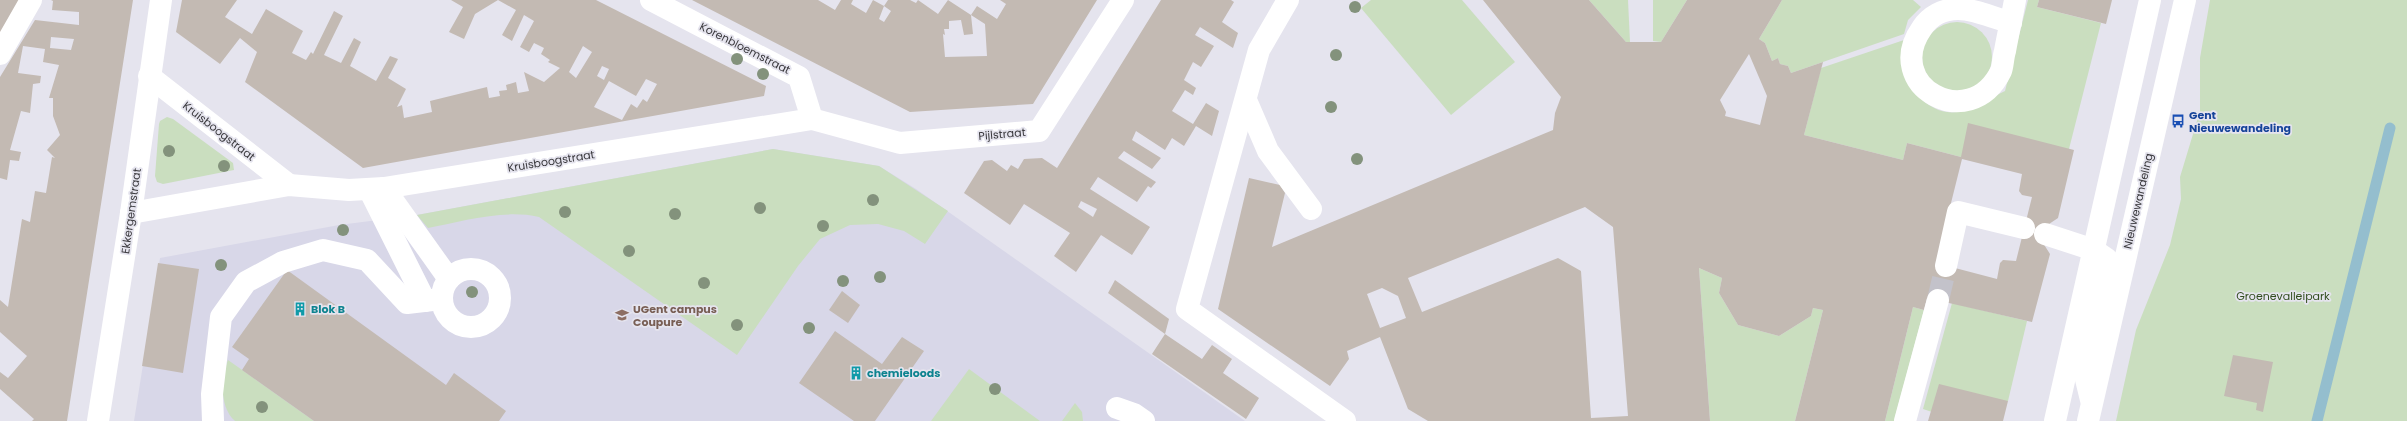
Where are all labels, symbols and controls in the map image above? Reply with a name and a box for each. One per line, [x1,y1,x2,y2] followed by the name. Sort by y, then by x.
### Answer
[697,18,793,78] street label: Korenbloemstraat
[179,98,259,164] street label: Kruisboogstraat
[2189,107,2291,136] place label: Gent Nieuwewandeling
[2170,113,2186,129] bus stop icon: Gent Nieuwewandeling
[978,124,1026,144] street label: Pijlstraat
[506,146,596,176] street label: Kruisboogstraat
[2119,152,2157,250] street label: Nieuwewandeling
[117,167,145,255] street label: Ekkergemstraat
[2236,288,2330,304] park label: Groenevalleipark
[292,301,308,317] building icon: Blok B
[311,301,345,317] place label: Blok B
[633,301,717,330] place label: UGent campus Coupure
[614,307,630,323] school or university icon: UGent campus Coupure
[848,365,864,381] building icon: chemieloods
[867,365,940,381] place label: chemieloods

